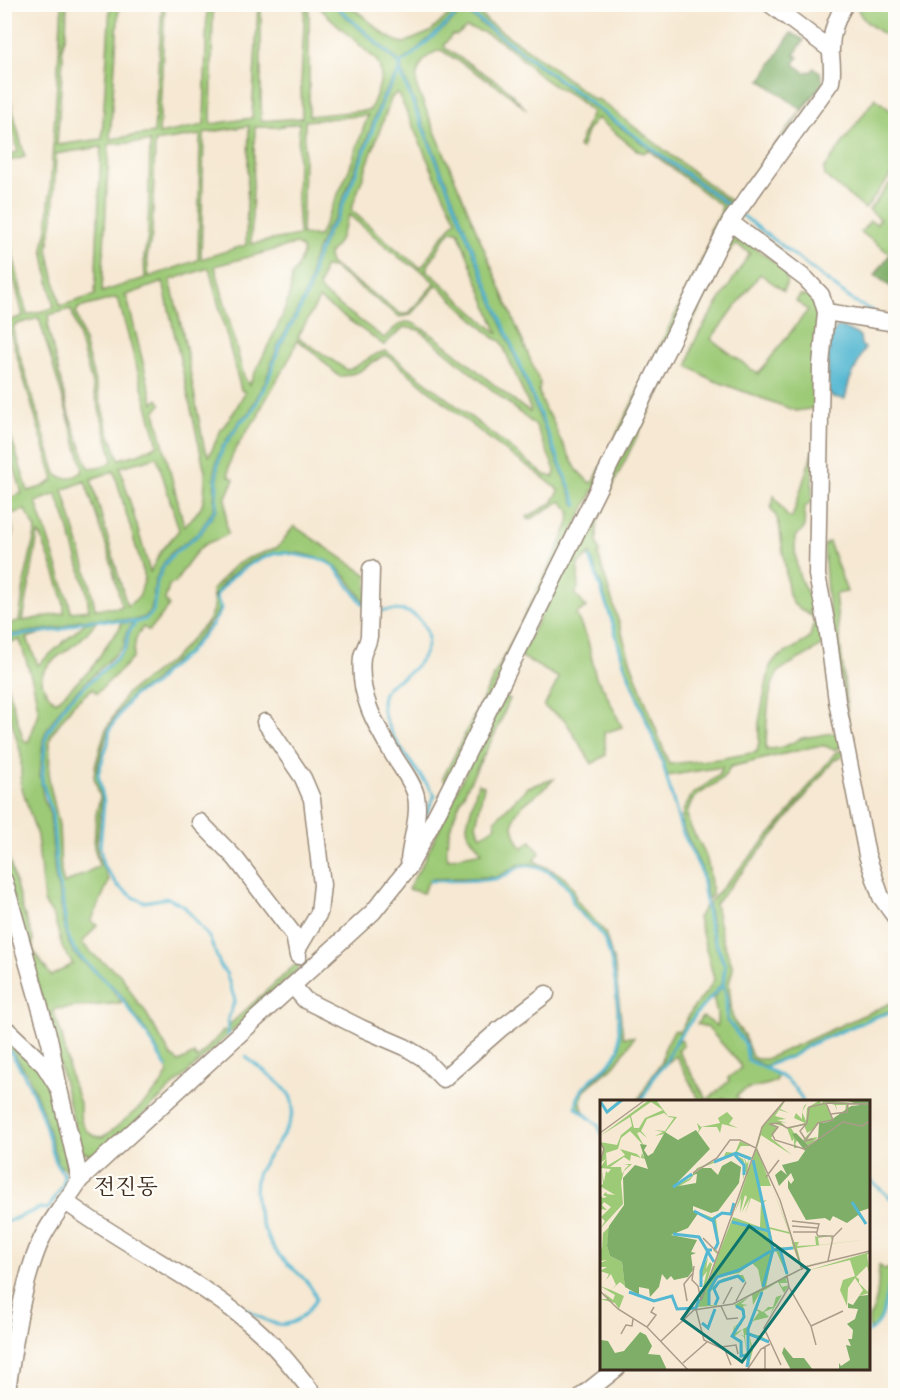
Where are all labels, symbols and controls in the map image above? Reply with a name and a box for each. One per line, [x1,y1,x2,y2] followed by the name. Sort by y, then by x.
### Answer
[600,1100,870,1370] inset map
[94,1173,158,1201] district label: 전진동

